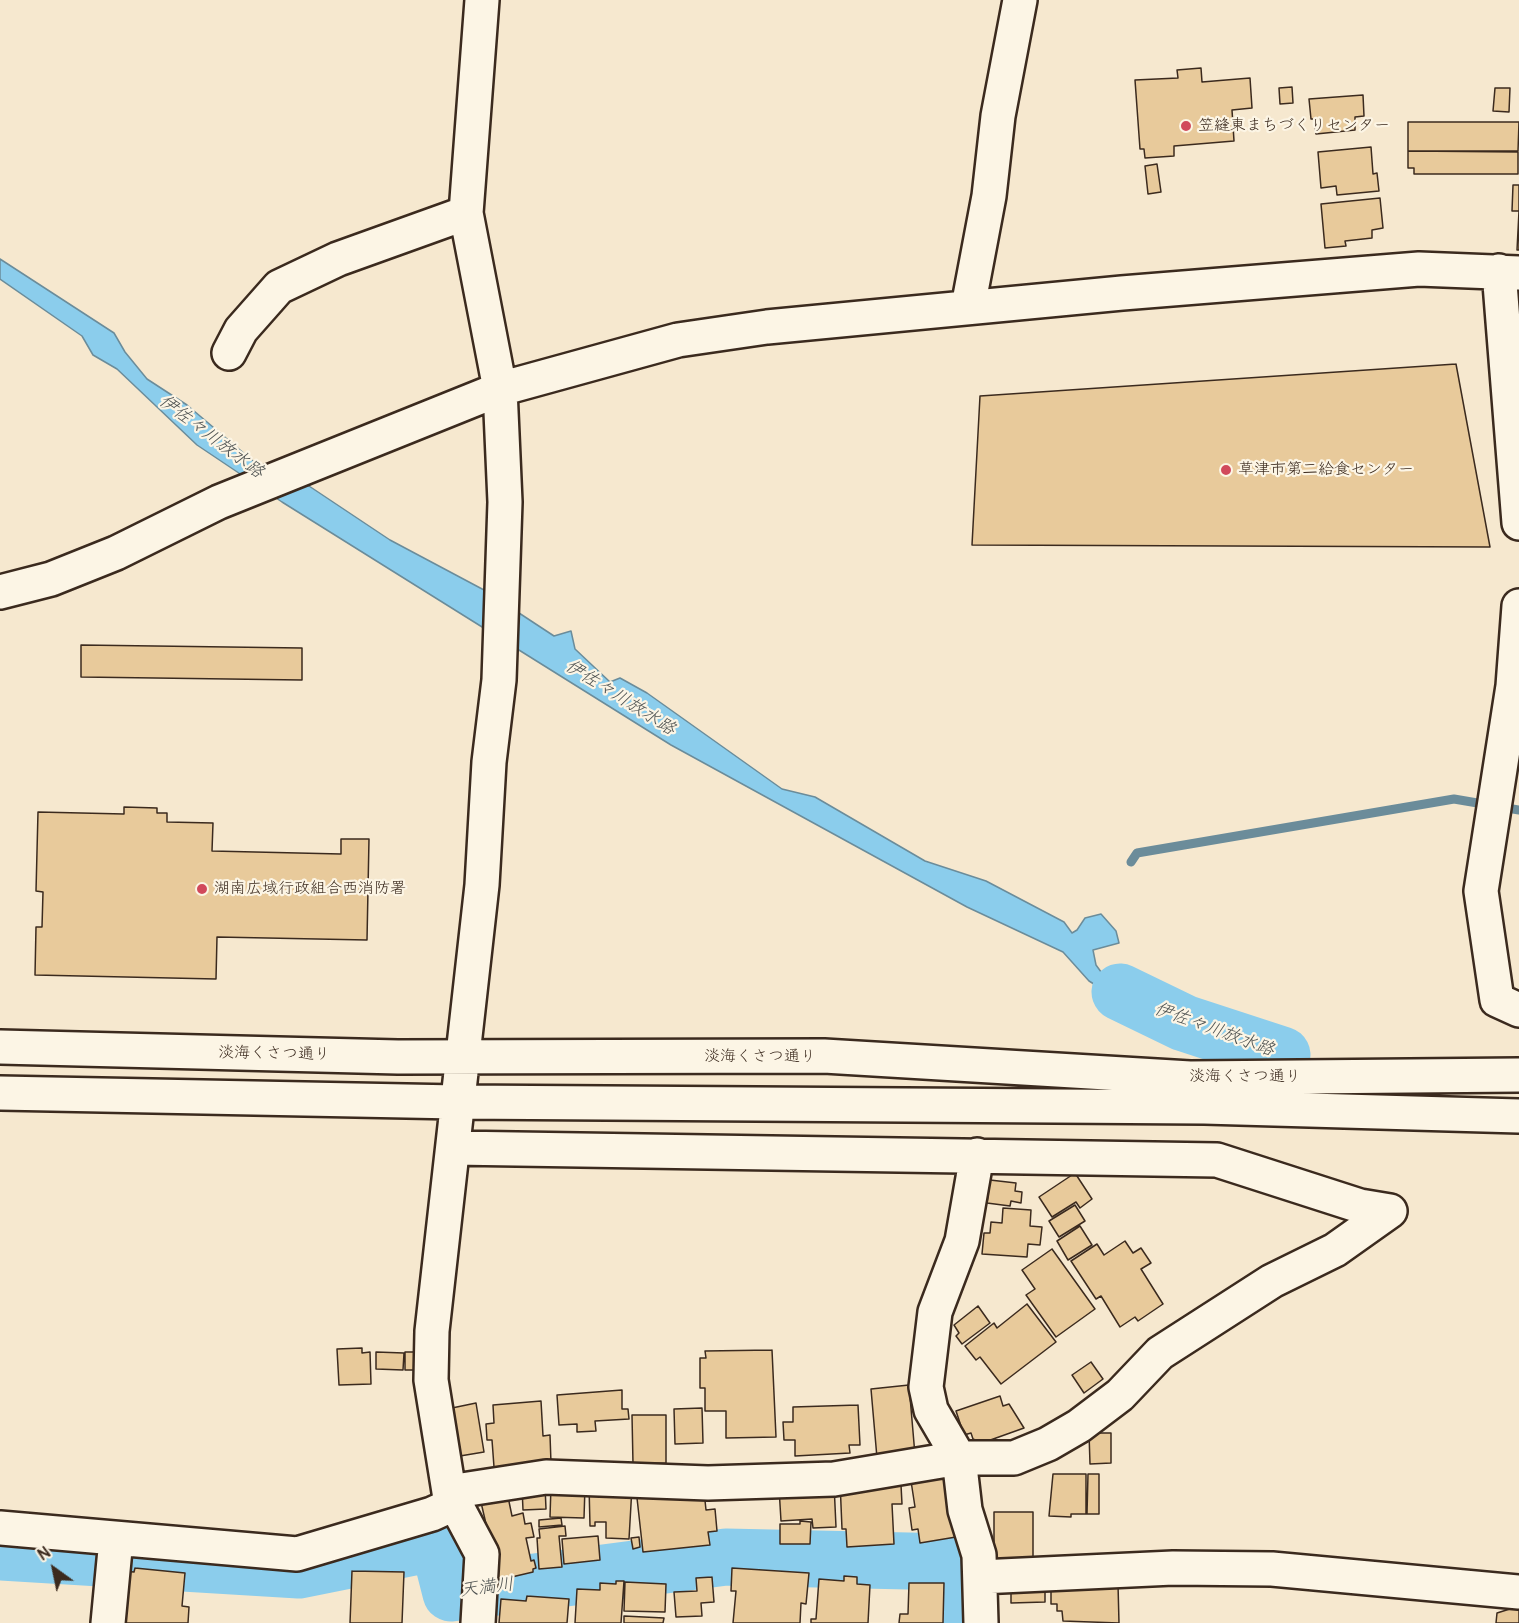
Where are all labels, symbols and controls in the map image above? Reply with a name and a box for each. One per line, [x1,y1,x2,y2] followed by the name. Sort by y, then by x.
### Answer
[1198,116,1390,136] place label: 笠縫東まちづくりセンター
[1179,119,1193,133] marker: 笠縫東まちづくりセンター
[154,390,268,484] water label: 伊佐々川放水路
[1238,460,1414,480] place label: 草津市第二給食センター
[1219,463,1233,477] marker: 草津市第二給食センター
[561,655,679,741] water label: 伊佐々川放水路
[214,879,406,899] place label: 湖南広域行政組合西消防署
[195,882,209,896] marker: 湖南広域行政組合西消防署
[1151,998,1277,1062] water label: 伊佐々川放水路
[218,1043,330,1065] street label: 淡海くさつ通り
[704,1047,816,1067] street label: 淡海くさつ通り
[1189,1067,1301,1087] street label: 淡海くさつ通り
[24,1539,84,1599] north arrow
[34,1543,54,1565] text: N
[459,1574,515,1602] water label: 天満川

